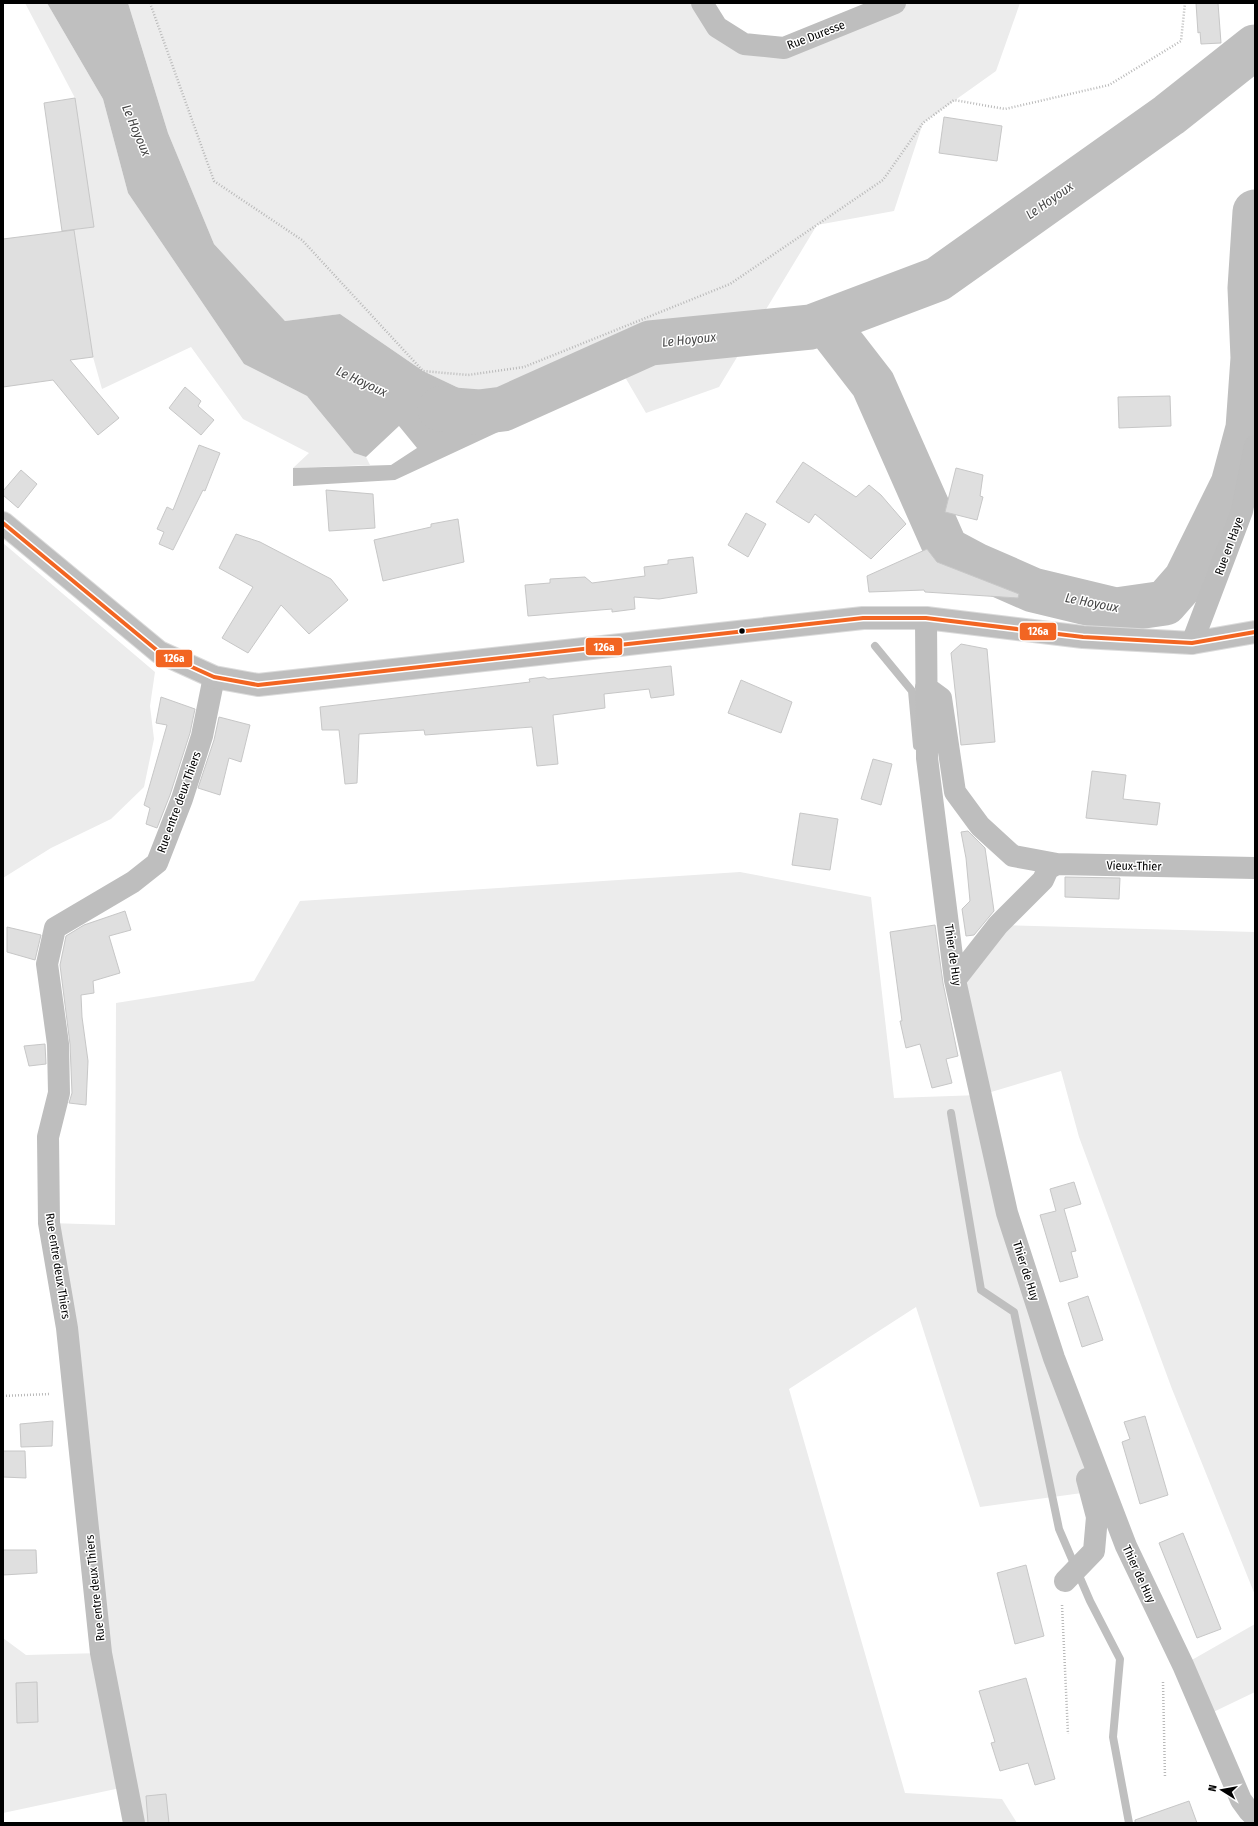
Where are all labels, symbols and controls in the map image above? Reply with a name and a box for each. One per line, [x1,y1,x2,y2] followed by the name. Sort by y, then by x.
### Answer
[785,18,847,52] street label: Rue Duresse
[119,102,154,158] water label: Le Hoyoux
[1023,179,1076,222] water label: Le Hoyoux
[661,329,717,350] water label: Le Hoyoux
[334,363,390,400] water label: Le Hoyoux
[1212,515,1246,577] street label: Rue en Haye
[1064,590,1120,615] water label: Le Hoyoux
[1019,622,1057,641] line badge: 126a
[1028,625,1049,638] text: 126a
[737,626,747,636] unlabelled marker
[585,637,623,656] line badge: 126a
[594,641,615,654] text: 126a
[155,649,193,668] line badge: 126a
[164,652,185,665] text: 126a
[154,749,204,855] street label: Rue entre deux Thiers
[1106,859,1162,873] street label: Vieux-Thier
[942,923,964,987] street label: Thier de Huy
[43,1212,73,1320] street label: Rue entre deux Thiers
[1010,1239,1042,1303] street label: Thier de Huy
[82,1534,108,1642] street label: Rue entre deux Thiers
[1120,1543,1159,1606] street label: Thier de Huy
[1202,1770,1242,1810] north arrow
[1206,1784,1220,1793] text: N

